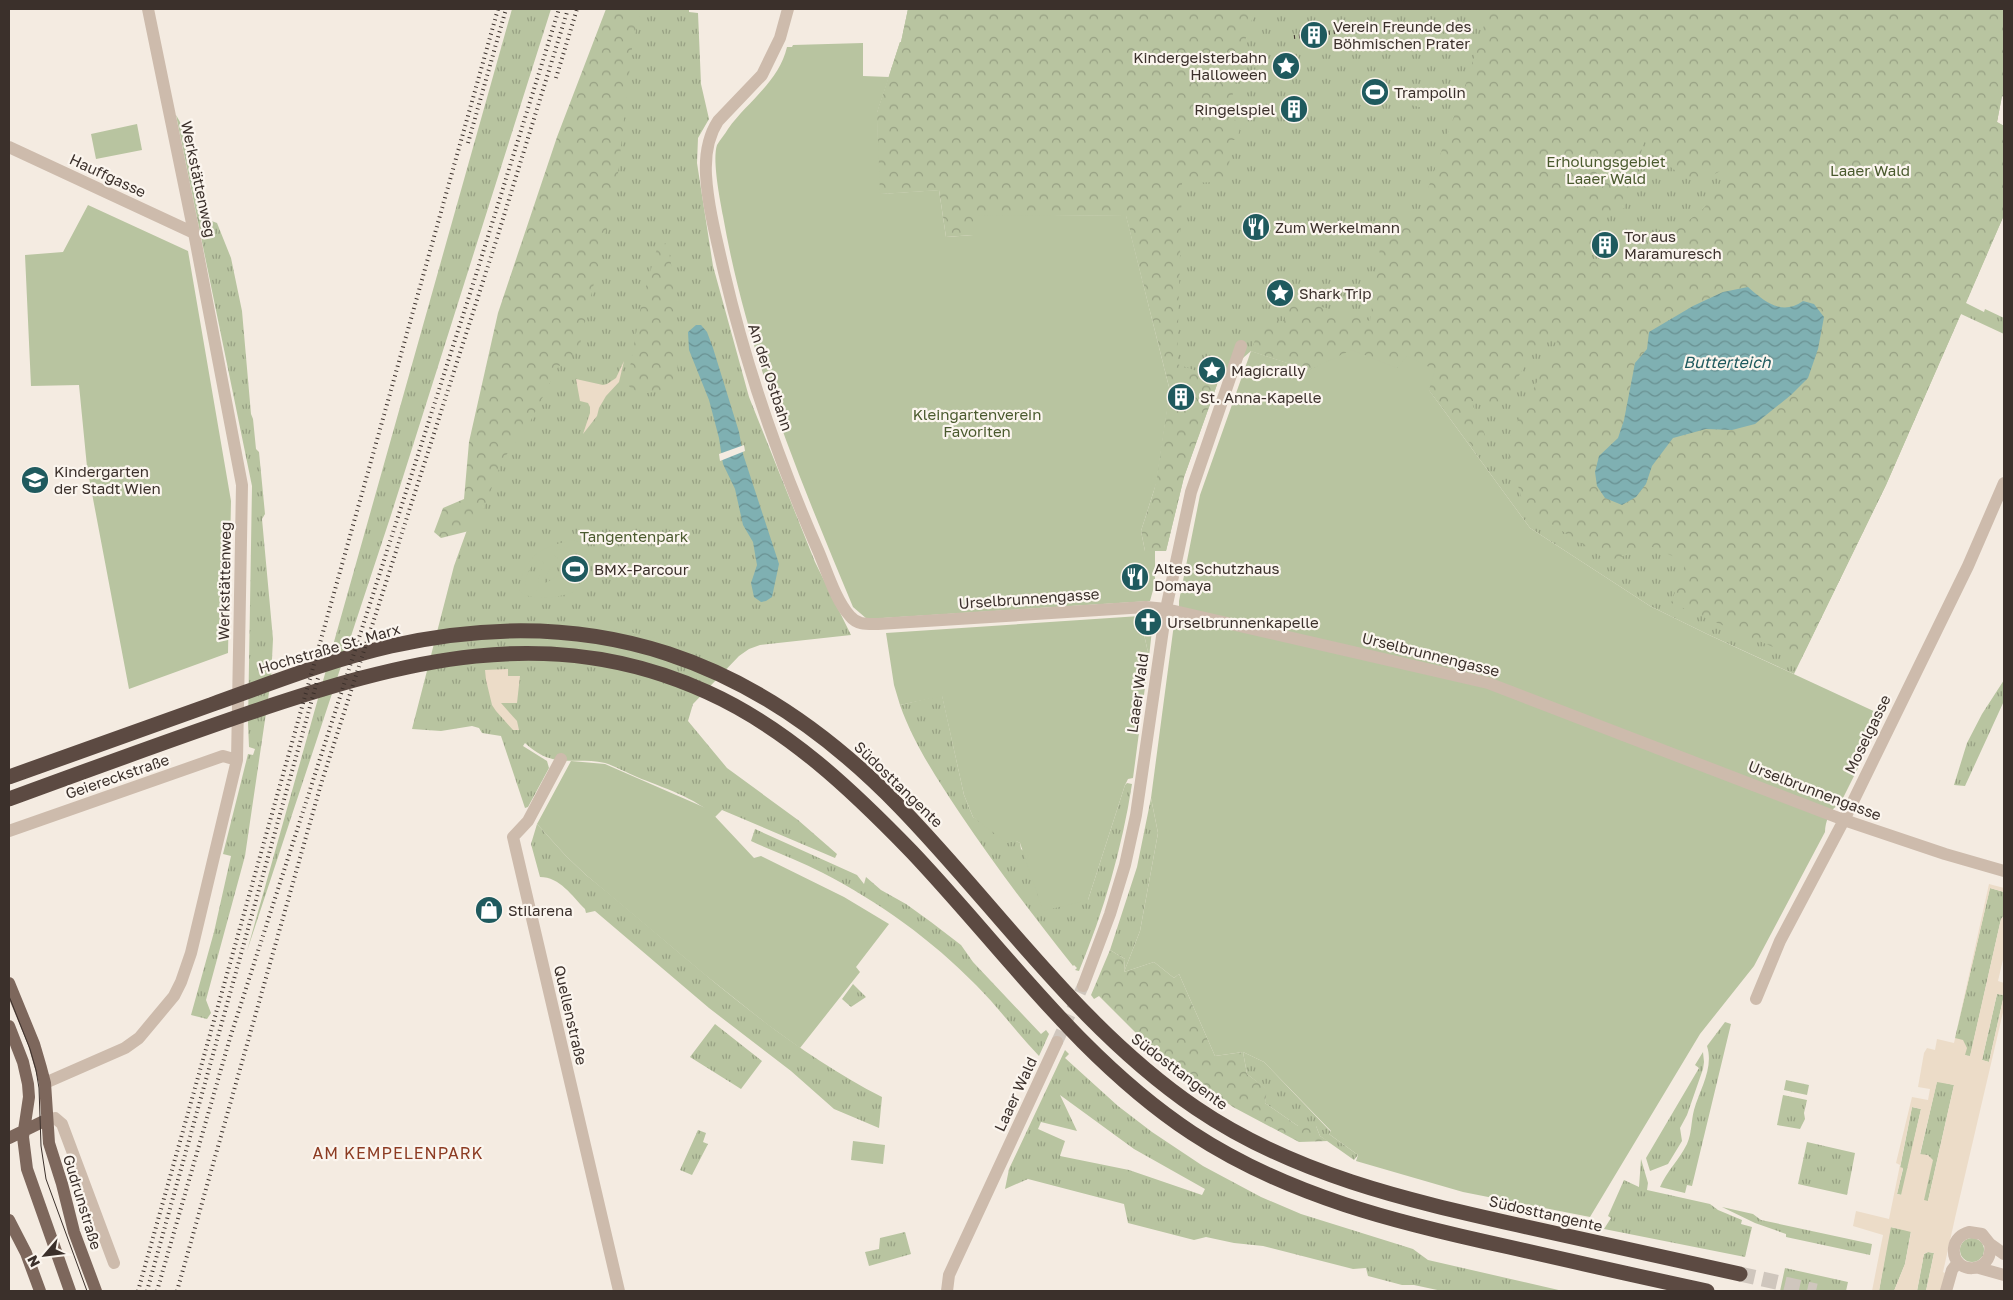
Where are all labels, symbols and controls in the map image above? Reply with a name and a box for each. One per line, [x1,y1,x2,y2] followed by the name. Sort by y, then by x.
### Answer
[1333,17,1471,52] place label: Verein Freunde des Böhmischen Prater
[1299,20,1329,50] building icon: Verein Freunde des Böhmischen Prater
[1133,48,1267,83] place label: Kindergeisterbahn Halloween
[1271,51,1301,81] place icon: Kindergeisterbahn Halloween
[1360,77,1390,107] sports icon: Trampolin
[1394,83,1466,101] place label: Trampolin
[1279,94,1309,124] building icon: Ringelspiel
[1194,100,1275,118] place label: Ringelspiel
[178,119,220,239] street label: Werkstättenweg
[67,149,149,201] street label: Hauffgasse
[1546,152,1666,187] park label: Erholungsgebiet Laaer Wald
[1830,161,1910,179] park label: Laaer Wald
[1241,212,1271,242] restaurant icon: Zum Werkelmann
[1275,218,1400,236] place label: Zum Werkelmann
[1624,227,1722,262] place label: Tor aus Maramuresch
[1590,230,1620,260] building icon: Tor aus Maramuresch
[1265,278,1295,308] place icon: Shark Trip
[1299,284,1371,302] place label: Shark Trip
[745,321,797,433] street label: An der Ostbahn
[1683,352,1772,372] water label: Butterteich
[1197,355,1227,385] place icon: Magicrally
[1231,361,1306,379] place label: Magicrally
[1166,382,1196,412] building icon: St. Anna-Kapelle
[1200,388,1322,406] place label: St. Anna-Kapelle
[913,405,1041,440] park label: Kleingartenverein Favoriten
[54,462,161,497] place label: Kindergarten der Stadt Wien
[20,465,50,495] school or university icon: Kindergarten der Stadt Wien
[214,522,234,640] street label: Werkstättenweg
[580,527,689,545] park label: Tangentenpark
[560,554,590,584] sports icon: BMX-Parcour
[1154,559,1279,594] place label: Altes Schutzhaus Domaya
[594,560,689,578] place label: BMX-Parcour
[1120,562,1150,592] restaurant icon: Altes Schutzhaus Domaya
[958,584,1100,612] street label: Urselbrunnengasse
[1133,607,1163,637] church icon: Urselbrunnenkapelle
[1167,613,1319,631] place label: Urselbrunnenkapelle
[256,619,402,677] street label: Hochstraße St. Marx
[1360,628,1502,680] street label: Urselbrunnengasse
[1123,652,1151,734] street label: Laaer Wald
[1840,691,1894,776] street label: Moselgasse
[851,737,947,831] street label: Südosttangente
[63,750,172,802] street label: Geiereckstraße
[1746,756,1884,824] street label: Urselbrunnengasse
[474,895,504,925] shop icon: Stilarena
[508,901,573,919] place label: Stilarena
[551,963,591,1067] street label: Quellenstraße
[1128,1029,1232,1113] street label: Südosttangente
[990,1054,1040,1134] street label: Laaer Wald
[312,1143,484,1163] district label: AM KEMPELENPARK
[60,1152,106,1252] street label: Gudrunstraße
[1487,1191,1605,1235] street label: Südosttangente
[20,1230,70,1280] north arrow
[23,1253,43,1270] text: N

